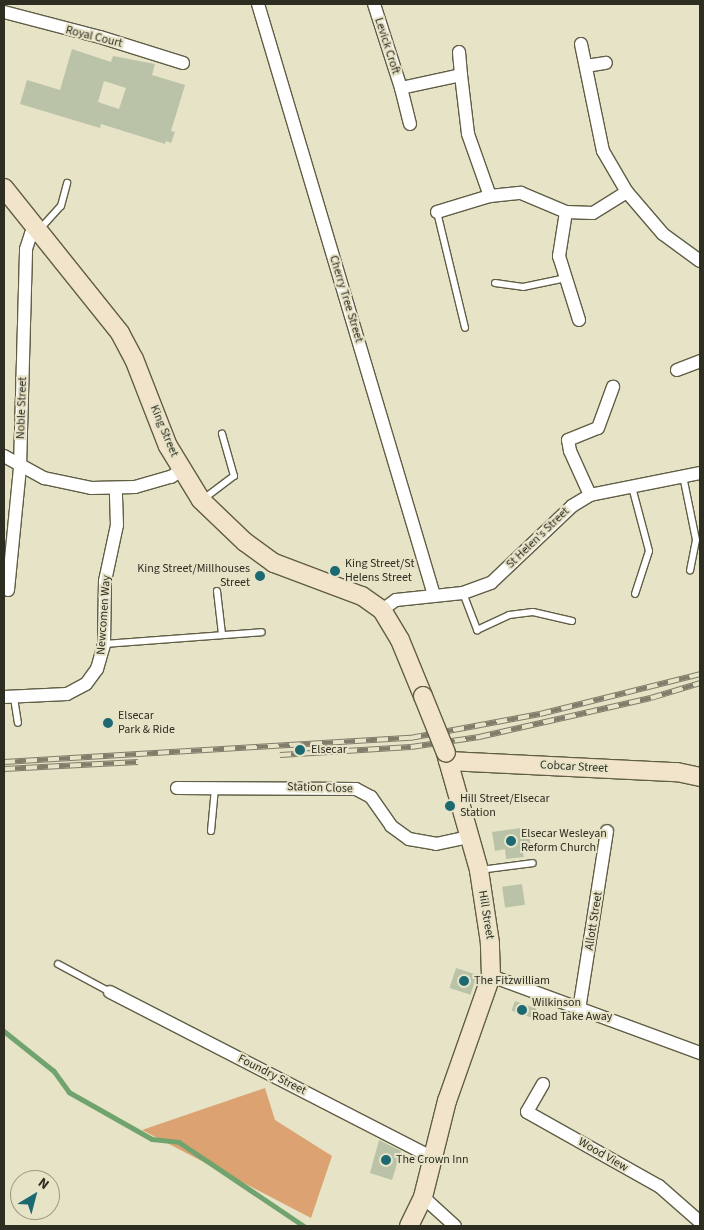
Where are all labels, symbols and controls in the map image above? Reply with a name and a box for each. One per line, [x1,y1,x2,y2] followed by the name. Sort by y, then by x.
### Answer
[371,16,403,76] street label: Levick Croft
[64,23,124,51] street label: Royal Court
[326,254,366,344] street label: Cherry Tree Street
[14,377,30,439] street label: Noble Street
[147,403,181,459] street label: King Street
[503,504,573,572] street label: St Helen's Street
[345,557,414,585] place label: King Street/St Helens Street
[137,562,250,590] place label: King Street/Millhouses Street
[329,565,341,577] marker: King Street/St Helens Street
[254,570,266,582] marker: King Street/Millhouses Street
[94,575,114,655] street label: Newcomen Way
[118,709,175,737] place label: Elsecar Park & Ride
[102,717,114,729] marker: Elsecar Park & Ride
[293,743,307,757] marker: Elsecar
[311,743,347,757] place label: Elsecar
[540,758,608,776] street label: Cobcar Street
[287,780,353,796] street label: Station Close
[460,792,550,820] place label: Hill Street/Elsecar Station
[444,800,456,812] marker: Hill Street/Elsecar Station
[521,827,607,855] place label: Elsecar Wesleyan Reform Church
[505,835,517,847] marker: Elsecar Wesleyan Reform Church
[475,889,497,941] street label: Hill Street
[582,891,606,951] street label: Allott Street
[474,974,550,988] place label: The Fitzwilliam
[458,975,470,987] marker: The Fitzwilliam
[532,996,612,1024] place label: Wilkinson Road Take Away
[516,1004,528,1016] marker: Wilkinson Road Take Away
[236,1052,308,1098] street label: Foundry Street
[575,1135,631,1175] street label: Wood View
[396,1153,469,1167] place label: The Crown Inn
[380,1154,392,1166] marker: The Crown Inn
[10,1170,60,1220] north arrow
[34,1173,53,1195] text: N

